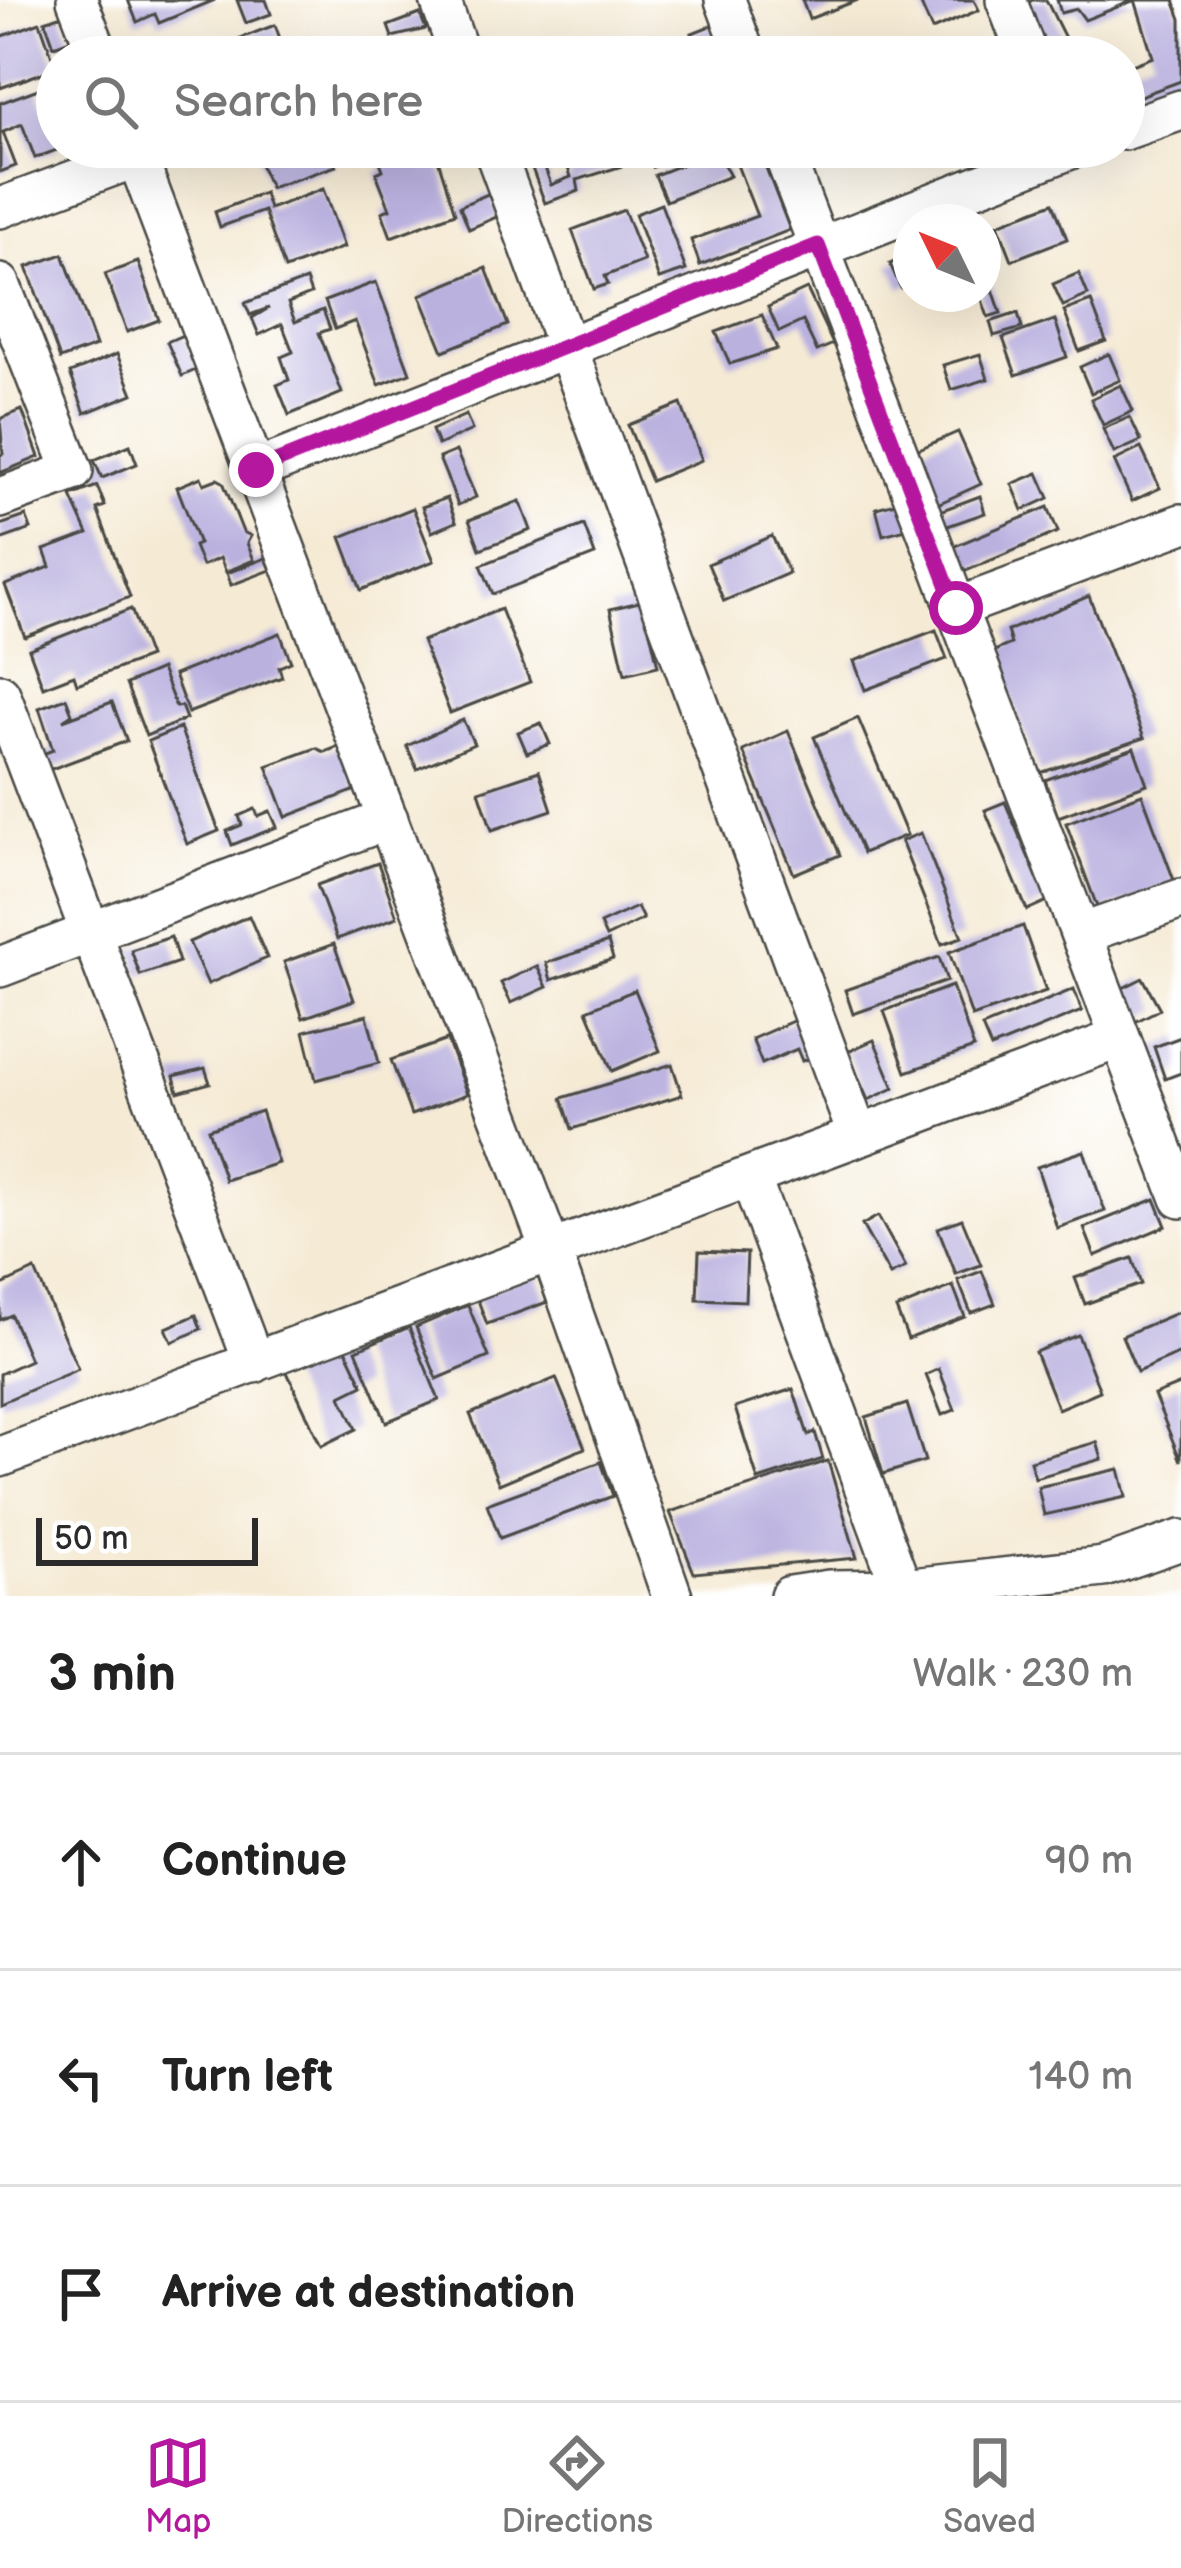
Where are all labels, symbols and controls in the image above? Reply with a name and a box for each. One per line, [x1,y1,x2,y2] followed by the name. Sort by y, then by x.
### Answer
[36,36,1145,168] search box
[78,69,144,135] icon: search
[174,75,423,130] text: Search here
[893,204,1001,312] north arrow
[229,443,283,497] route end
[929,581,983,635] route start
[36,1512,258,1565] scale bar
[54,1519,129,1559] text: 50 m
[48,1644,176,1705] text: 3 min
[912,1651,1133,1698] text: Walk · 230 m
[48,1829,114,1895] icon: ahead
[162,1834,347,1889] text: Continue
[1045,1838,1133,1885] text: 90 m
[48,2045,114,2111] icon: left
[162,2050,333,2105] text: Turn left
[1028,2054,1133,2101] text: 140 m
[48,2261,114,2327] icon: arrive
[162,2266,575,2321] text: Arrive at destination
[145,2430,211,2542] tab: Map
[502,2430,653,2542] tab: Directions
[943,2430,1036,2542] tab: Saved

